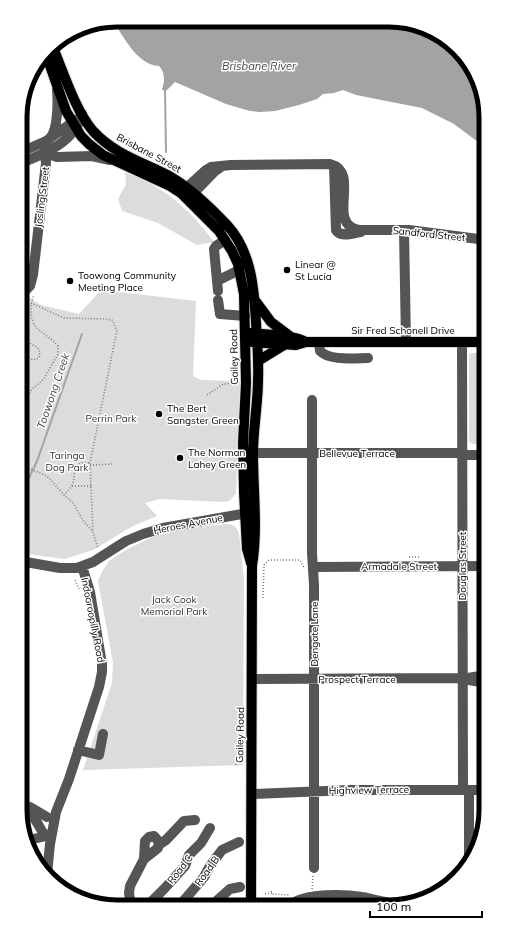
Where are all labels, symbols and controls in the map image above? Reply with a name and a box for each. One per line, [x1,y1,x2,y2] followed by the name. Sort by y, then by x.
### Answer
[222,59,297,73] water label: Brisbane River
[114,131,184,176] street label: Brisbane Street
[32,166,52,228] street label: Josling Street
[392,224,466,244] street label: Sandford Street
[295,258,336,283] place label: Linear @ St Lucia
[282,265,292,275] marker: Linear @ St Lucia
[78,269,177,294] place label: Toowong Community Meeting Place
[65,276,75,286] marker: Toowong Community Meeting Place
[351,324,455,337] street label: Sir Fred Schonell Drive
[227,329,241,385] street label: Gailey Road
[34,351,73,431] water label: Toowong Creek
[167,402,239,427] place label: The Bert Sangster Green
[154,409,164,419] marker: The Bert Sangster Green
[86,412,137,425] park label: Perrin Park
[188,446,246,471] place label: The Norman Lahey Green
[319,447,395,460] street label: Bellevue Terrace
[46,449,89,474] park label: Taringa Dog Park
[175,453,185,463] marker: The Norman Lahey Green
[152,511,224,537] street label: Heroes Avenue
[456,531,469,600] street label: Douglas Street
[361,560,437,573] street label: Armadale Street
[78,576,108,664] street label: Indooroopilly Road
[141,593,208,618] park label: Jack Cook Memorial Park
[308,601,321,667] street label: Dengate Lane
[318,673,396,686] street label: Prospect Terrace
[233,707,247,763] street label: Gailey Road
[329,783,409,797] street label: Highview Terrace
[164,851,196,886] street label: Road C
[192,853,222,889] street label: Road B
[370,893,482,919] scale bar
[376,899,411,914] text: 100 m

